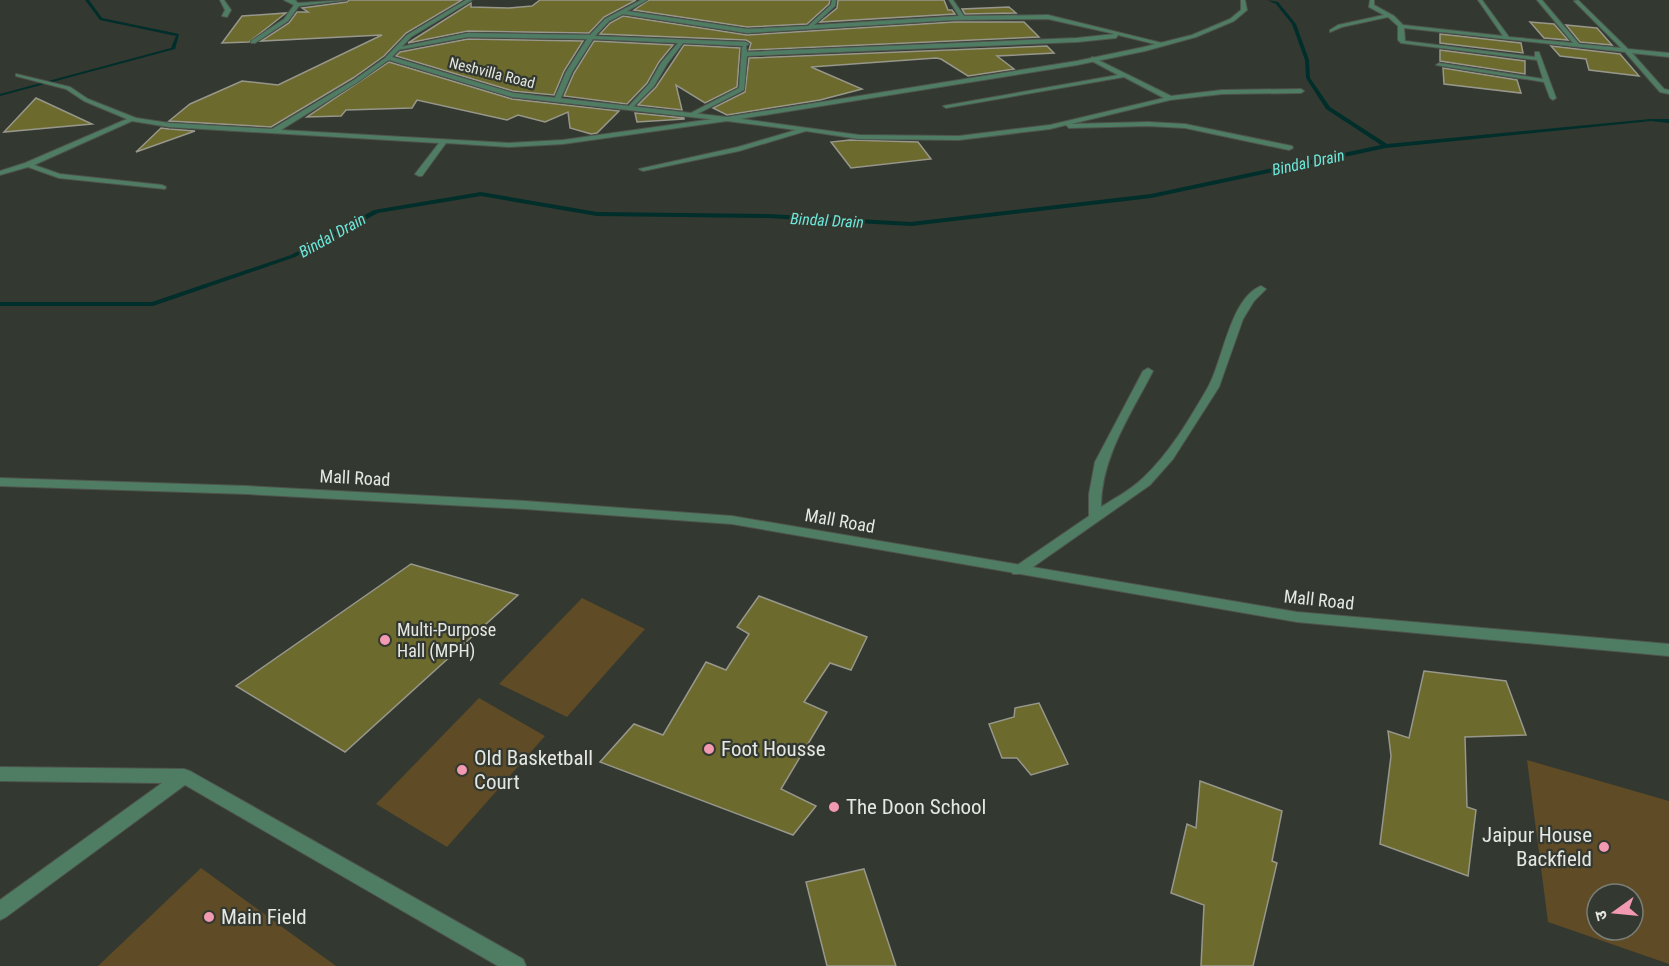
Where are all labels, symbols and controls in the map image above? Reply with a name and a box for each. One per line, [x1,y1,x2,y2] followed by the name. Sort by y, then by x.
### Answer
[447,54,537,92] street label: Neshvilla Road
[1270,146,1346,179] water label: Bindal Drain
[295,209,369,262] water label: Bindal Drain
[790,209,864,232] water label: Bindal Drain
[319,465,391,490] street label: Mall Road
[803,504,877,537] street label: Mall Road
[1283,585,1355,614] street label: Mall Road
[397,619,496,662] place label: Multi-Purpose Hall (MPH)
[378,633,392,647] marker: Multi-Purpose Hall (MPH)
[721,737,826,761] place label: Foot Housse
[702,742,716,756] marker: Foot Housse
[474,746,593,794] place label: Old Basketball Court
[455,763,469,777] marker: Old Basketball Court
[846,795,986,819] place label: The Doon School
[827,800,841,814] marker: The Doon School
[1482,823,1592,871] place label: Jaipur House Backfield
[1597,840,1611,854] marker: Jaipur House Backfield
[1585,882,1645,942] north arrow
[221,905,307,929] place label: Main Field
[1590,908,1611,923] text: उ
[202,910,216,924] marker: Main Field

